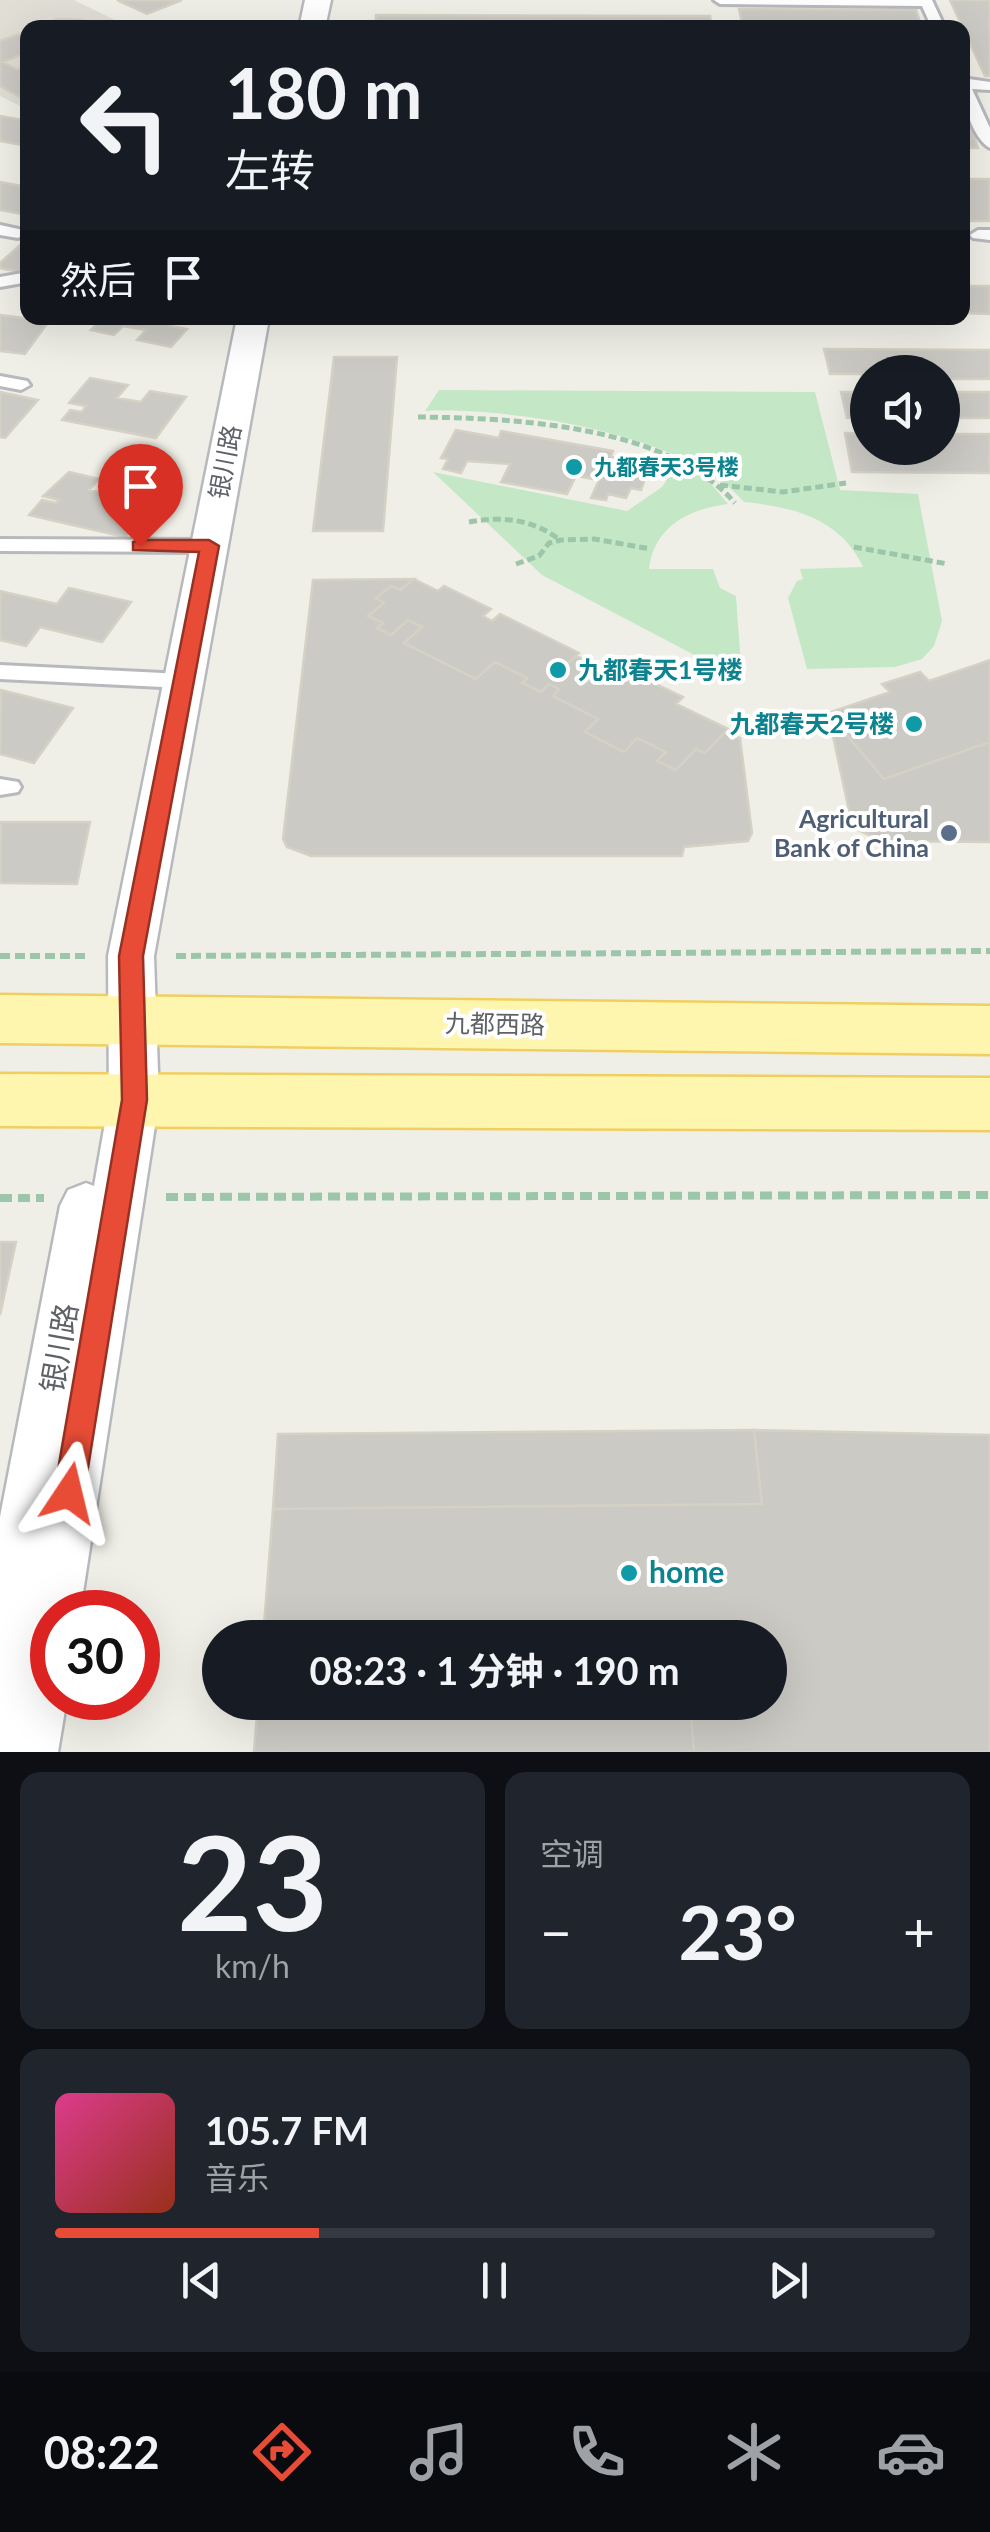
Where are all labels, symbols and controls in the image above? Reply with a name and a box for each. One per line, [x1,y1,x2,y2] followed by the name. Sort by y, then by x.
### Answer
[225,50,422,134] text: 180 m
[60,60,190,190] icon: left
[225,143,315,197] text: 左转
[156,250,211,305] icon: arrive
[60,256,136,302] text: 然后
[850,355,960,465] map controls
[850,355,960,465] button: sound
[202,422,246,501] street label: 银川路
[98,444,183,547] pin
[594,453,739,480] place label: 九都春天3号楼
[563,456,585,478] marker: 九都春天3号楼
[113,459,168,514] icon: arrive
[578,654,743,684] place label: 九都春天1号楼
[547,659,569,681] marker: 九都春天1号楼
[729,708,894,738] place label: 九都春天2号楼
[903,713,925,735] marker: 九都春天2号楼
[774,803,929,862] place label: Agricultural Bank of China
[938,822,960,844] marker: Agricultural Bank of China
[445,1007,545,1039] street label: 九都西路
[32,1300,84,1395] street label: 银川路
[17,1441,121,1545] position arrow
[649,1553,724,1589] place label: home
[618,1562,640,1584] marker: home
[30,1590,160,1720] speed limit sign: 30
[309,1647,680,1693] text: 08:23 · 1 分钟 · 190 m
[177,1803,328,1959] text: 23
[540,1834,604,1873] text: 空调
[678,1886,797,1976] text: 23°
[540,1898,572,1964] text: −
[903,1898,935,1964] text: +
[215,1946,290,1985] text: km/h
[205,2107,369,2153] text: 105.7 FM
[205,2158,269,2197] text: 音乐
[174,2253,229,2308] icon: previous
[467,2253,522,2308] icon: pause
[761,2253,816,2308] icon: next
[247,2417,317,2487] icon: directions
[404,2417,474,2487] icon: music
[562,2417,632,2487] icon: phone
[719,2417,789,2487] icon: climate
[876,2417,946,2487] icon: car
[44,2425,160,2479] text: 08:22

